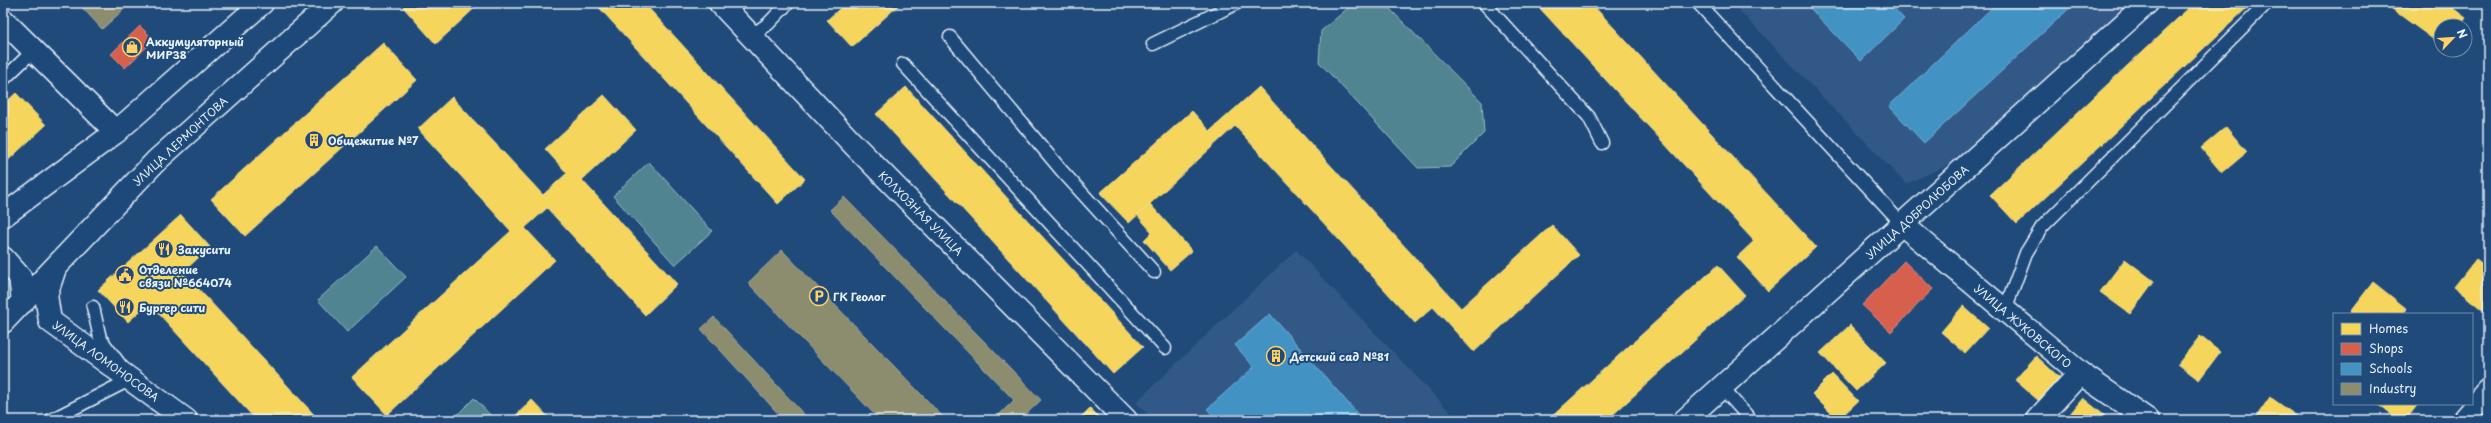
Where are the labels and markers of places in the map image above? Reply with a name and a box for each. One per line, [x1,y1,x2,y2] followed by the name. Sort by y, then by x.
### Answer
[146,33,244,63] place label: Аккумуляторный МИР38
[121,36,143,58] shop icon: Аккумуляторный МИР38
[303,129,325,151] building icon: Общежитие №7
[328,132,419,149] place label: Общежитие №7
[153,238,175,260] restaurant icon: Закусити
[177,241,231,258] place label: Закусити
[139,261,232,291] place label: Отделение связи №664074
[114,264,136,286] public building icon: Отделение связи №664074
[808,285,830,307] parking icon: ГК Геолог
[833,288,887,305] place label: ГК Геолог
[114,296,136,318] restaurant icon: Бургер сити
[139,299,206,316] place label: Бургер сити
[1265,345,1287,367] building icon: Детский сад №81
[1289,348,1389,365] place label: Детский сад №81

